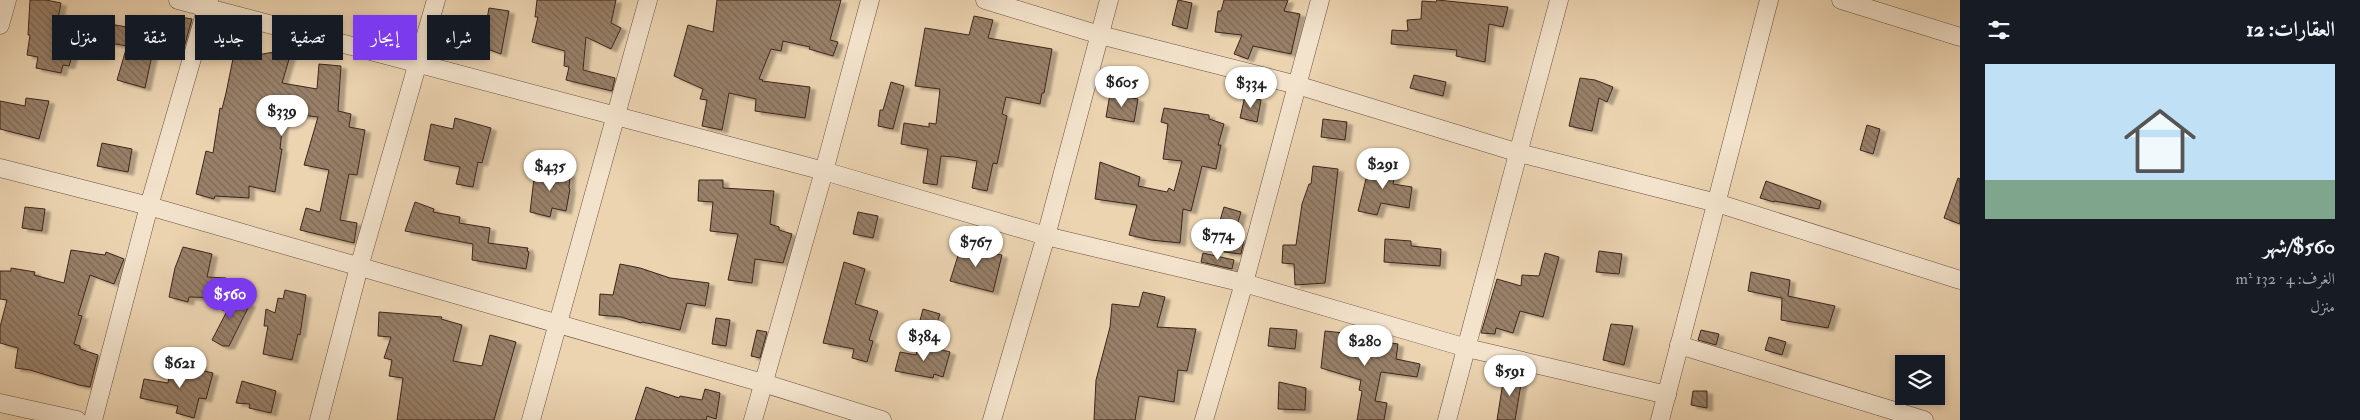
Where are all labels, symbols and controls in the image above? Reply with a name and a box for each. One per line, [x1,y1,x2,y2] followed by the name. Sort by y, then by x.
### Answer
[52,15,115,60] chip: منزل
[125,15,185,60] chip: شقة
[195,15,262,60] chip: جديد
[272,15,343,60] chip: تصفية
[353,15,417,60] chip: إيجار
[427,15,490,60] chip: شراء
[1985,16,2013,44] icon: filters
[2246,16,2335,43] text: العقارات: 12
[1092,66,1152,108] pin: $605
[1221,66,1281,109] pin: $334
[1106,72,1138,92] text: $605
[1236,73,1266,93] text: $334
[252,94,312,137] pin: $339
[2115,96,2205,186] icon: home
[267,101,297,121] text: $339
[1353,148,1413,190] pin: $291
[520,150,580,192] pin: $435
[1367,154,1399,174] text: $291
[535,156,565,176] text: $435
[1188,218,1248,261] pin: $774
[1202,225,1234,245] text: $774
[946,226,1006,268] pin: $767
[960,232,992,252] text: $767
[2263,233,2335,260] text: $560/شهر
[2236,269,2335,289] text: الغرف: 4 · 132 m²
[200,278,260,320] pin: $560
[214,284,246,304] text: $560
[2310,297,2335,317] text: منزل
[894,320,954,362] pin: $384
[1335,324,1395,367] pin: $280
[908,326,940,346] text: $384
[1349,331,1381,351] text: $280
[150,346,210,389] pin: $621
[165,353,195,373] text: $621
[1480,354,1540,397] pin: $591
[1895,355,1945,405] map controls
[1895,355,1945,405] button: layers
[1495,361,1525,381] text: $591

